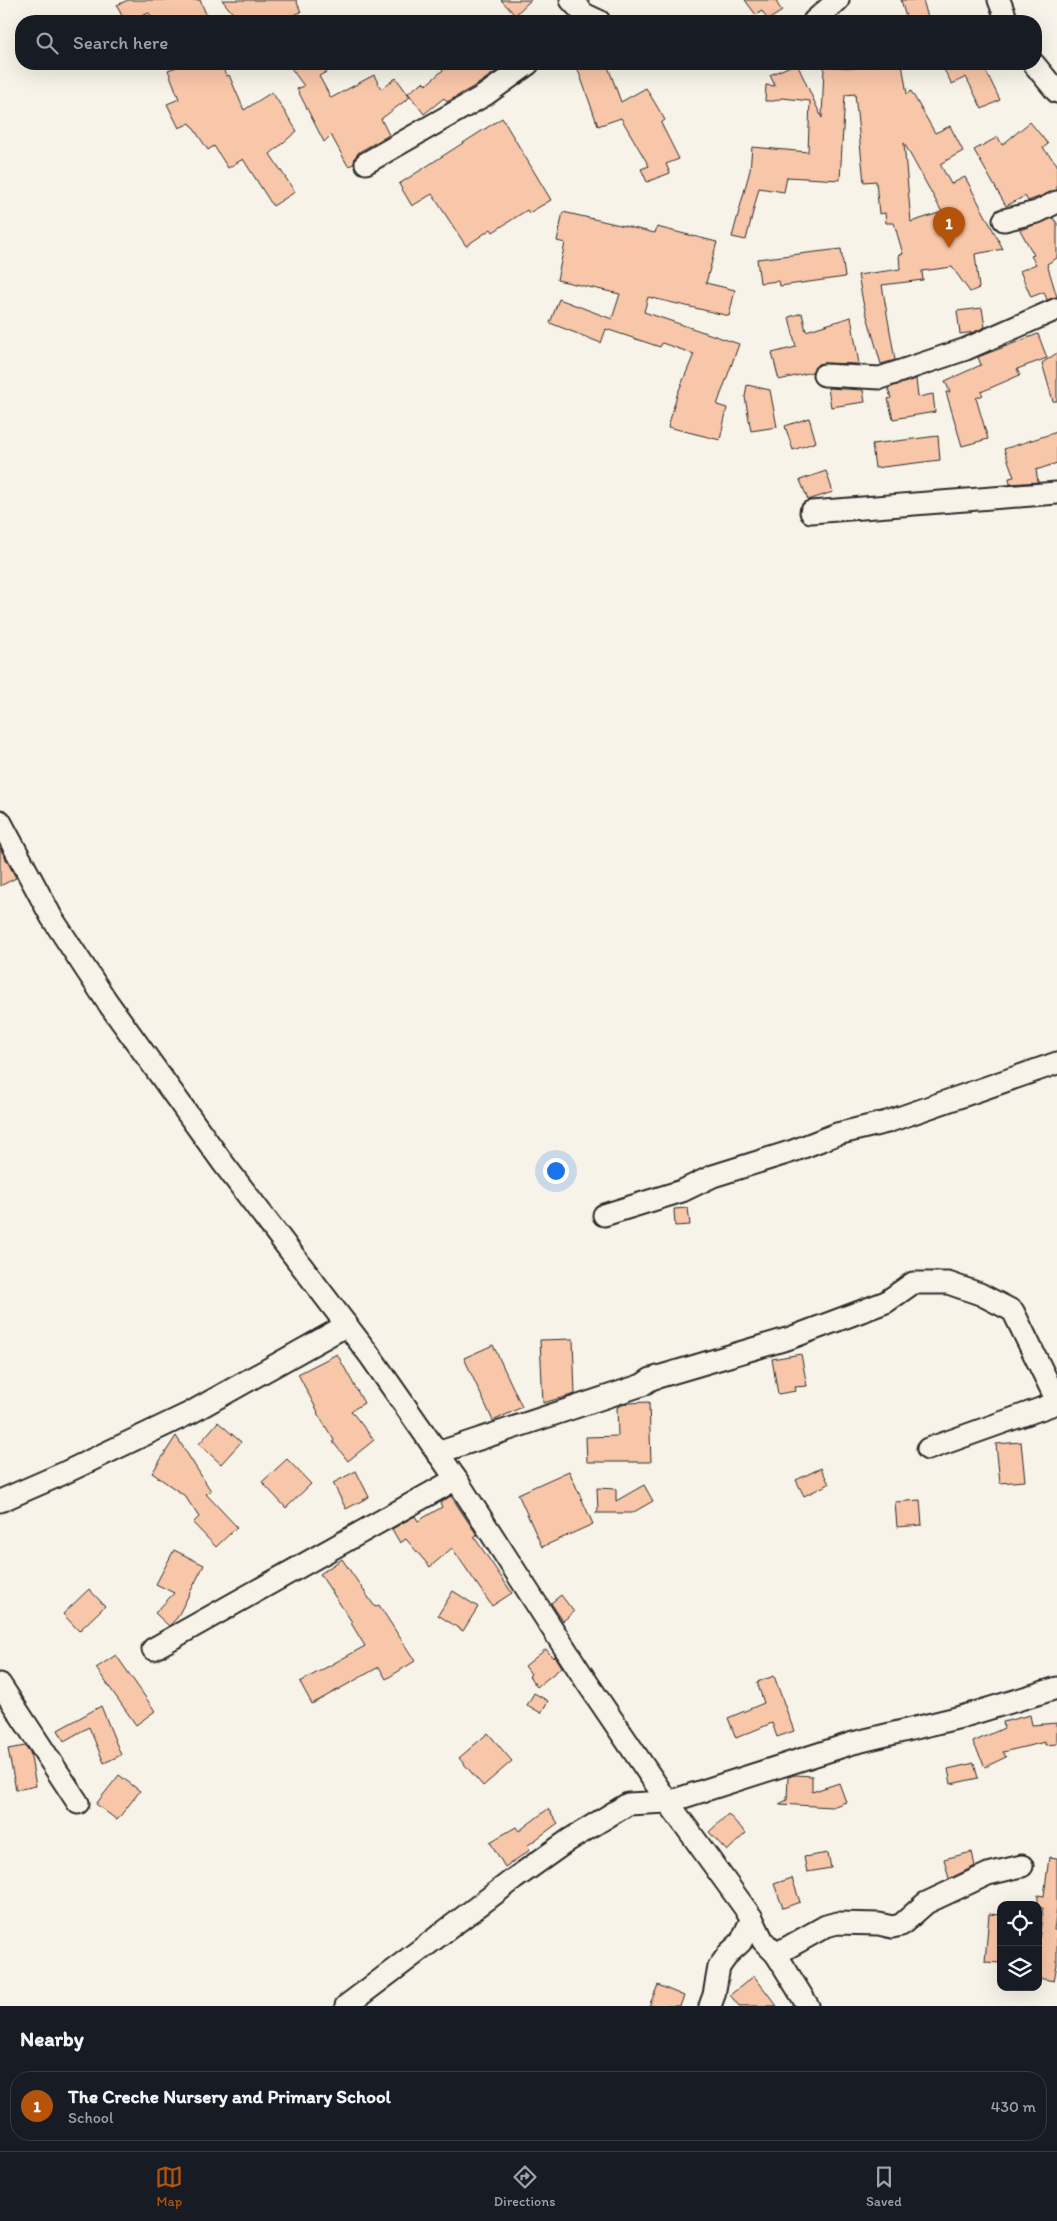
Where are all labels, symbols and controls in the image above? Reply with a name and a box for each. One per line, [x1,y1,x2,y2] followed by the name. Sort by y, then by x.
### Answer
[15,15,1042,70] search box
[33,29,61,57] icon: search
[73,31,168,54] text: Search here
[933,207,965,248] pin: 1
[543,1158,569,1184] your location
[997,1901,1042,1991] map controls
[997,1901,1042,1946] button: locate
[997,1946,1042,1991] button: layers
[20,2026,84,2051] text: Nearby
[68,2085,391,2108] text: The Creche Nursery and Primary School
[33,2097,41,2116] text: 1
[991,2097,1036,2116] text: 430 m
[68,2108,114,2127] text: School
[155,2163,183,2210] tab: Map
[494,2163,555,2210] tab: Directions
[866,2163,902,2210] tab: Saved

